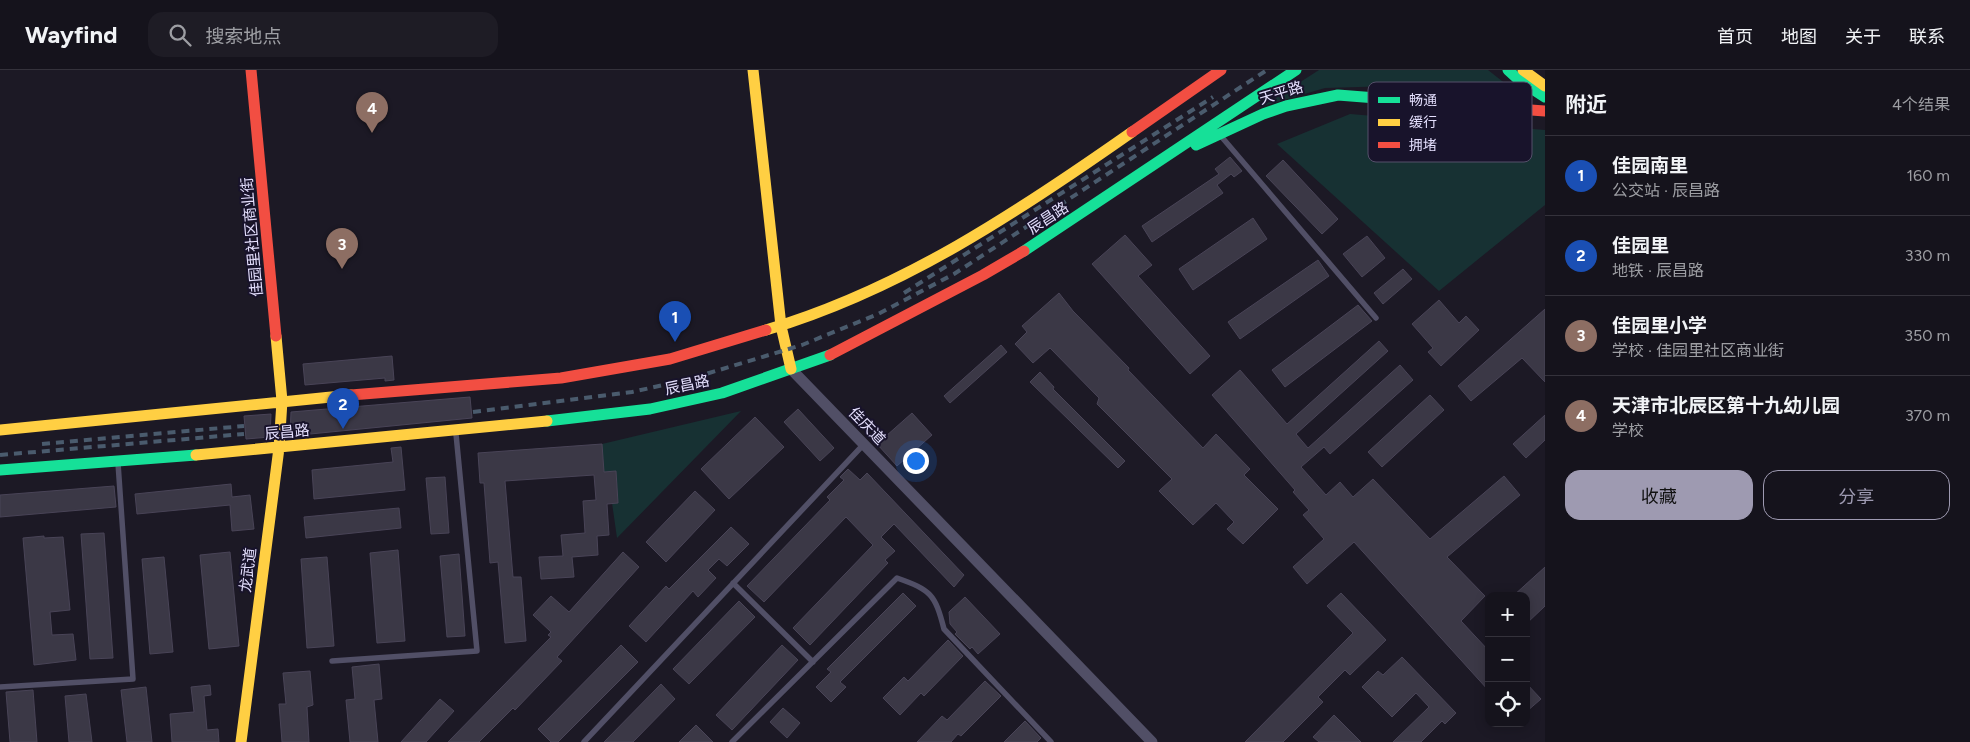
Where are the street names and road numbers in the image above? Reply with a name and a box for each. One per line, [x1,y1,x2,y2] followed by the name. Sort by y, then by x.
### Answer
[1257,78,1305,108] street label: 天平路
[238,176,266,298] street label: 佳园里社区商业街
[1024,198,1072,238] street label: 辰昌路
[663,372,711,398] street label: 辰昌路
[845,404,889,448] street label: 佳庆道
[264,421,310,443] street label: 辰昌路
[236,547,260,593] street label: 龙武道

